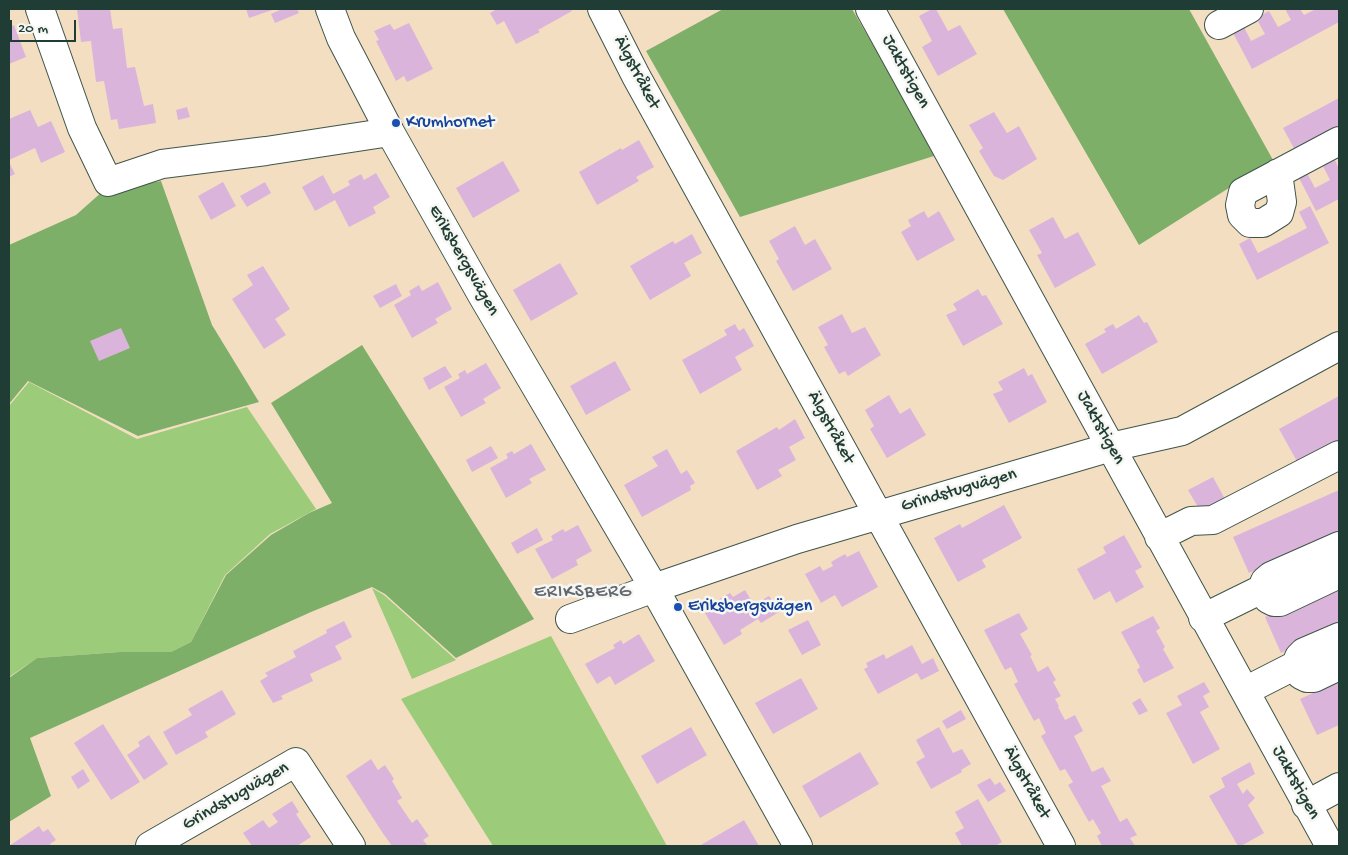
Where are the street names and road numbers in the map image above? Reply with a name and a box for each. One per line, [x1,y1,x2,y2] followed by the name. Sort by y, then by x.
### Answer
[876,31,934,113] street label: Jaktstigen
[608,33,664,113] street label: Älgstråket
[423,202,503,320] street label: Eriksbergsvägen
[1071,387,1129,469] street label: Jaktstigen
[801,388,859,468] street label: Älgstråket
[899,464,1019,518] street label: Grindstugvägen
[1266,742,1324,824] street label: Jaktstigen
[997,743,1055,823] street label: Älgstråket
[179,758,293,836] street label: Grindstugvägen

